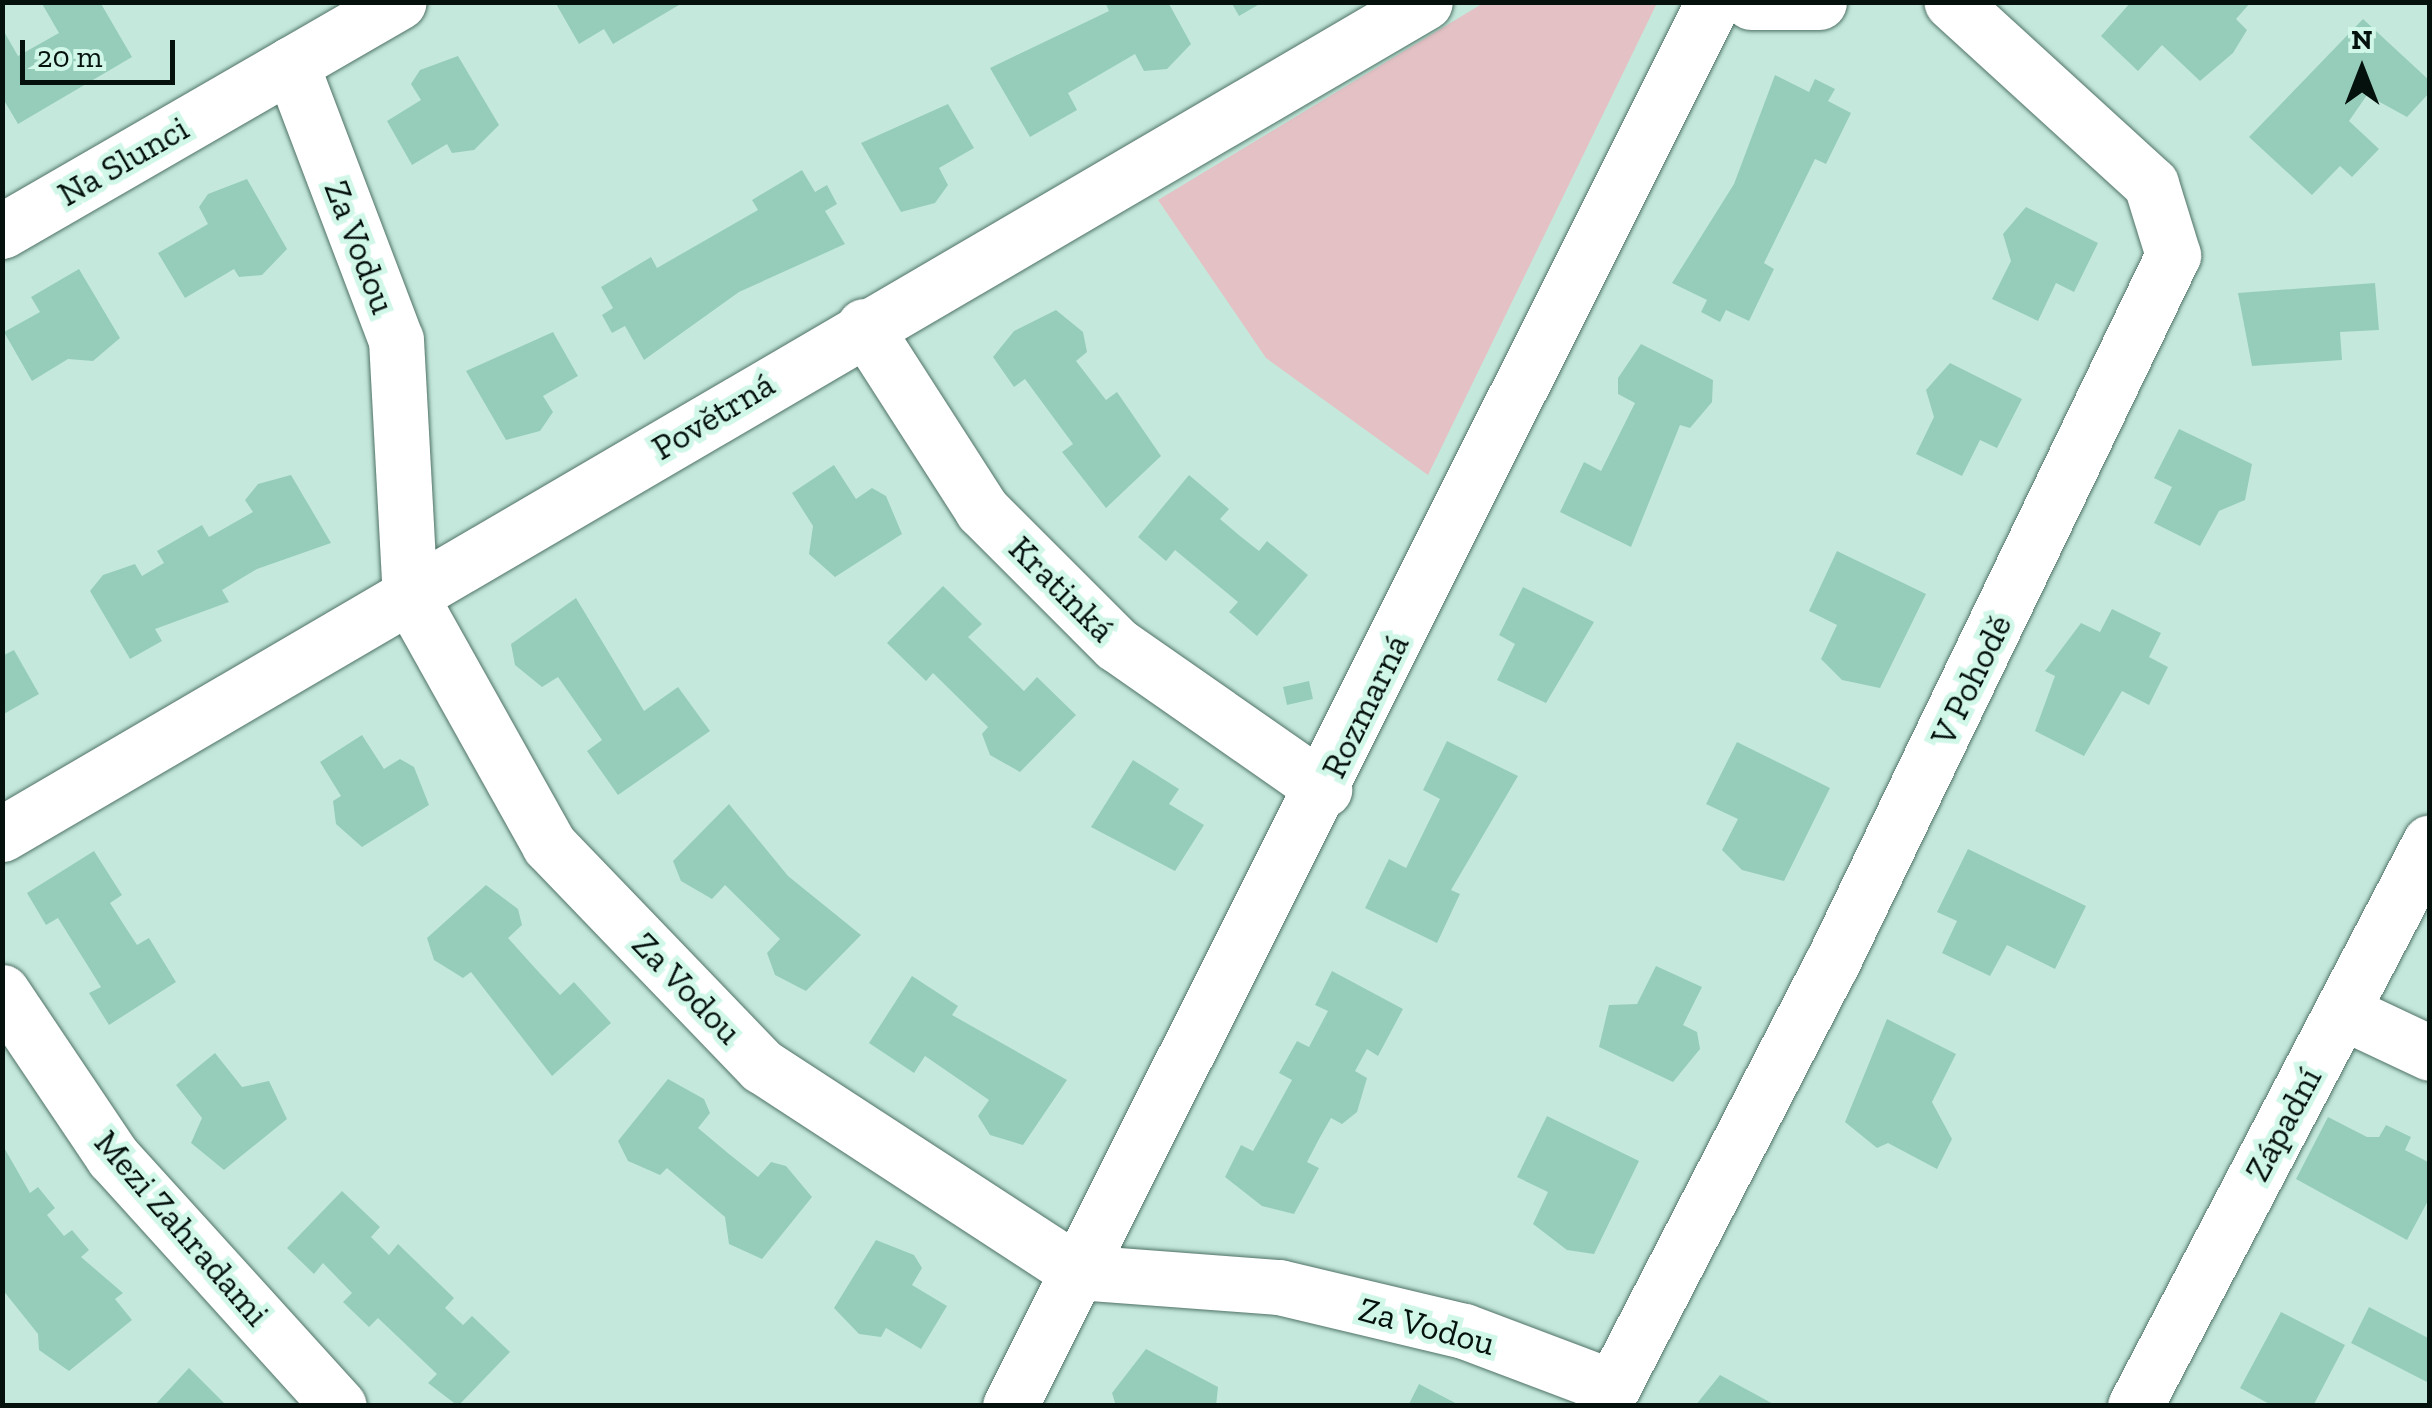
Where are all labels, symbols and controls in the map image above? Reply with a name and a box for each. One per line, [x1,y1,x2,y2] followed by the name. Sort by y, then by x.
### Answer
[25,20,180,82] scale bar
[2312,20,2412,120] north arrow
[2351,23,2373,56] text: N
[37,39,102,75] text: 20 m
[50,107,196,215] street label: Na Slunci
[315,174,405,320] street label: Za Vodou
[644,363,782,469] street label: Povětrná
[1000,527,1124,651] street label: Kratinká
[1921,607,2021,753] street label: V Pohodě
[1312,628,1418,784] street label: Rozmarná
[623,923,751,1053] street label: Za Vodou
[2236,1060,2330,1188] street label: Západní
[86,1122,278,1334] street label: Mezi Zahradami
[1354,1288,1500,1364] street label: Za Vodou

